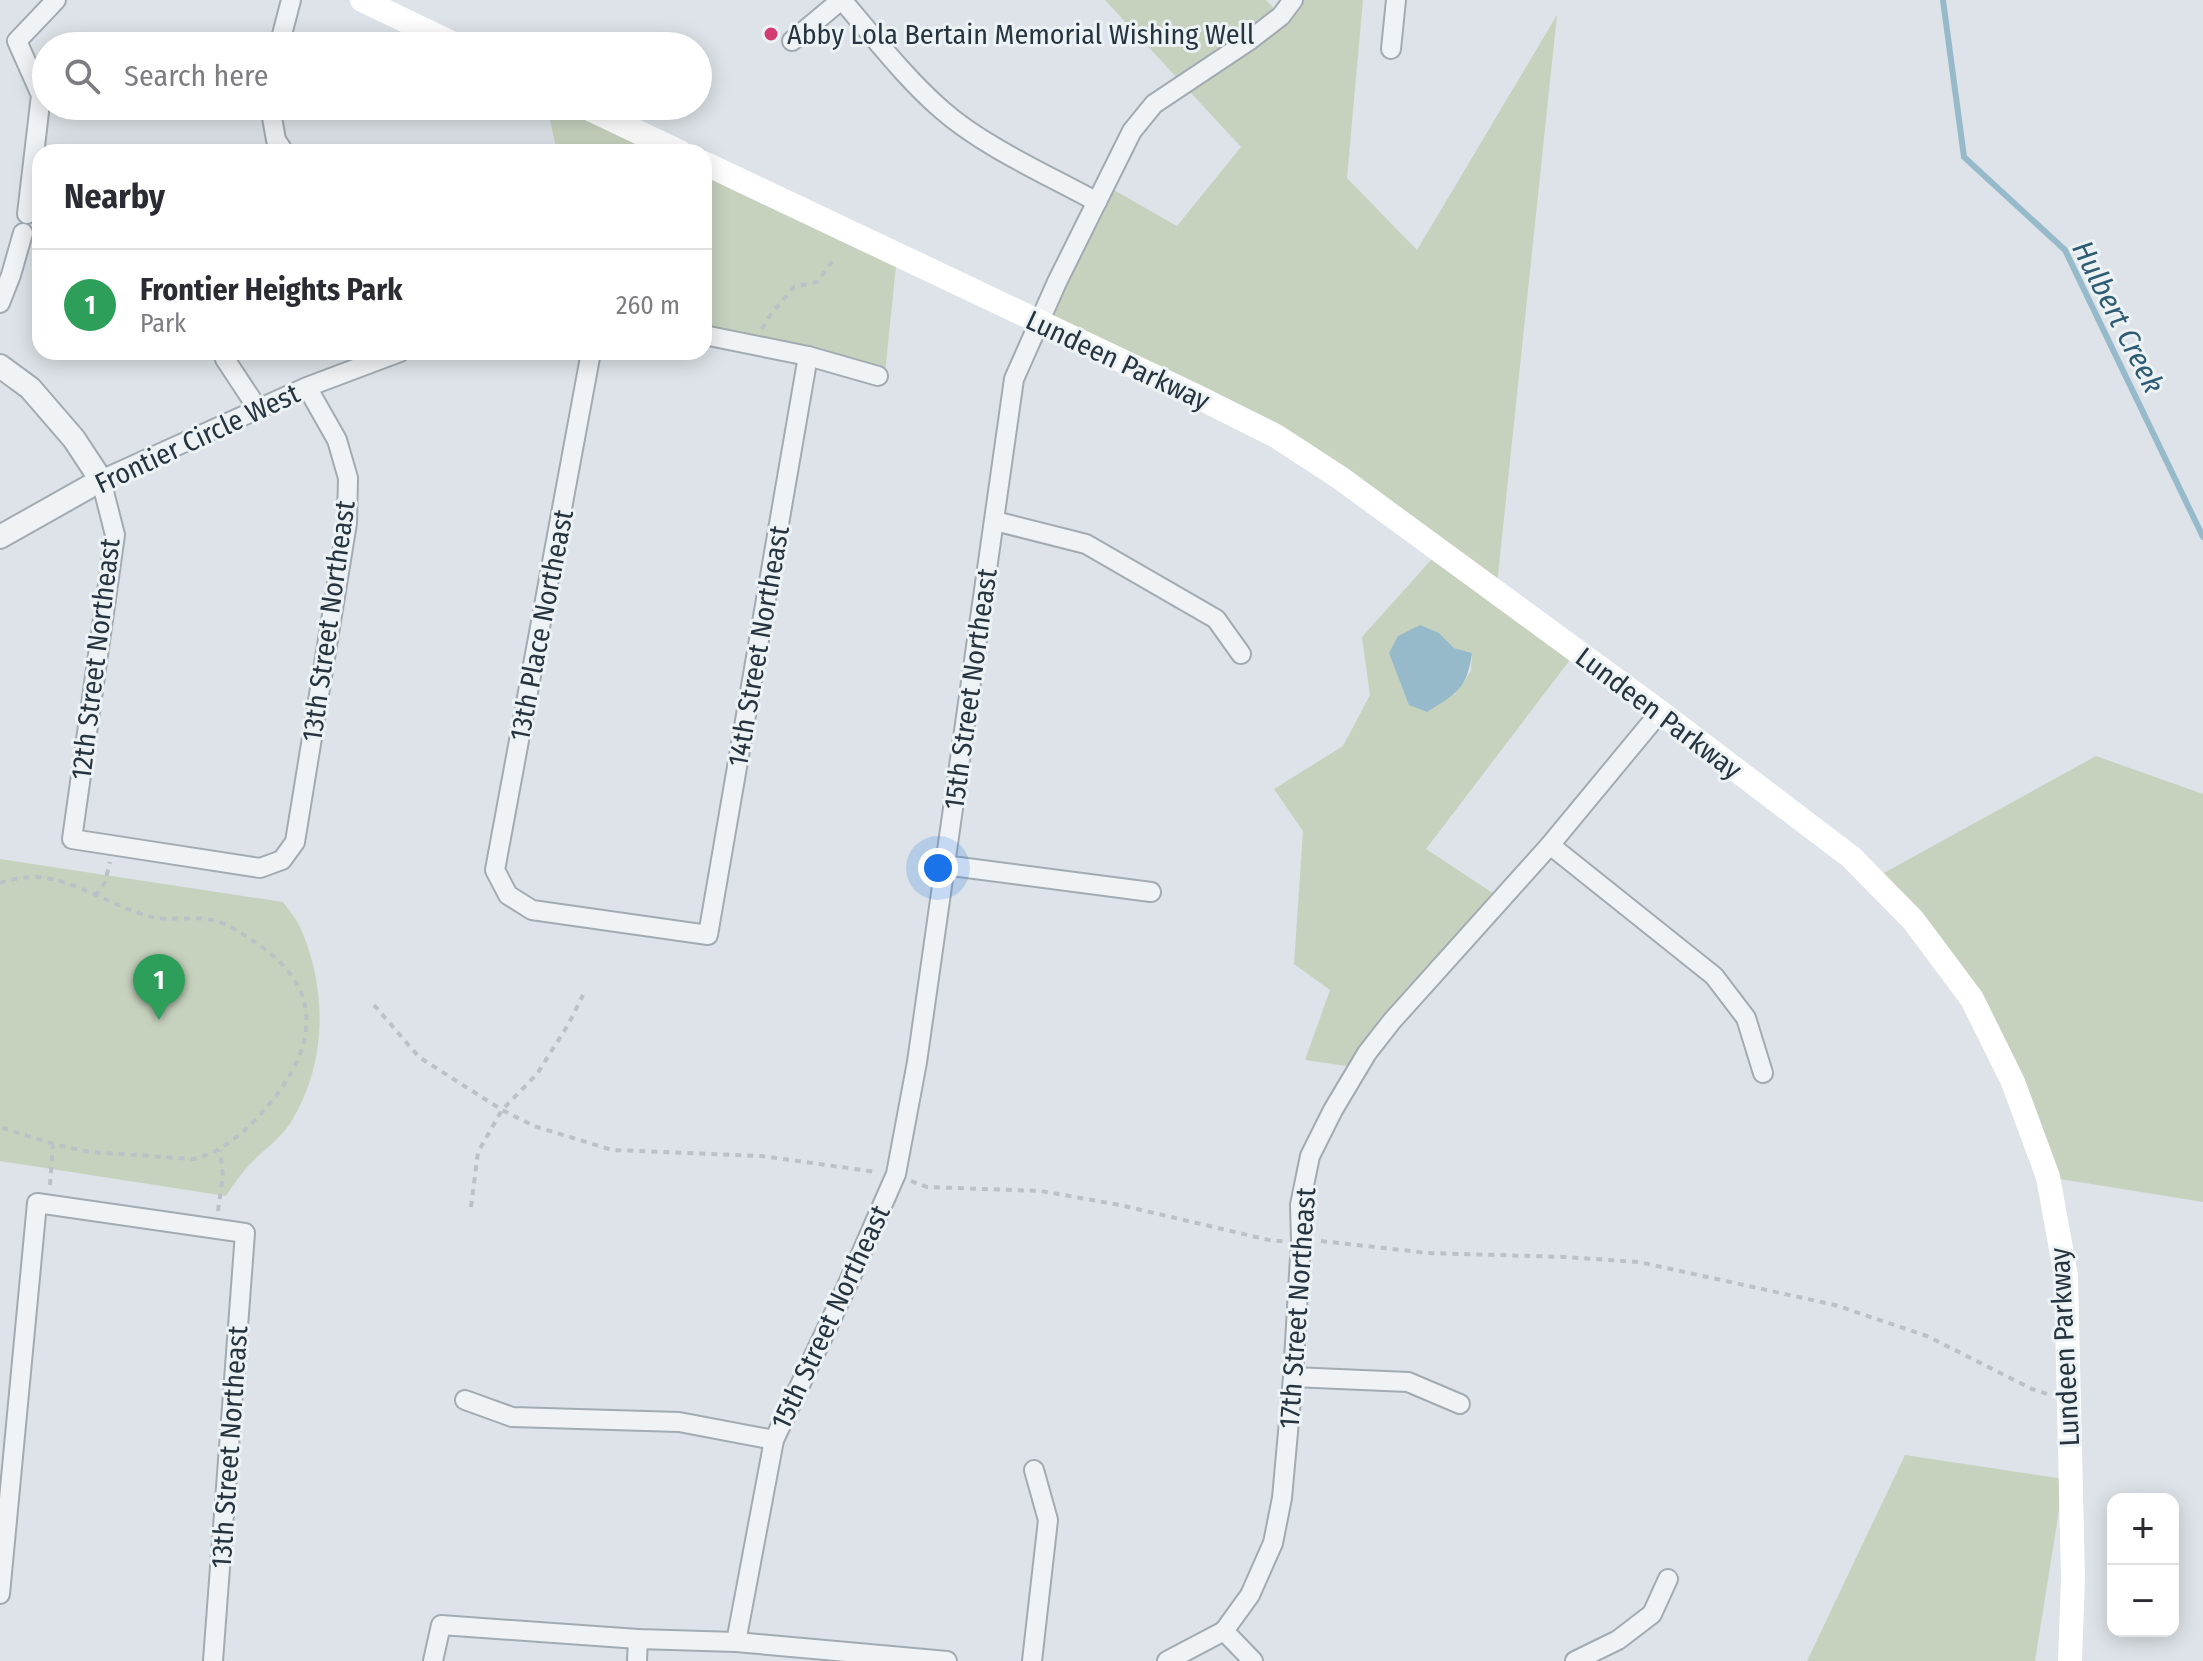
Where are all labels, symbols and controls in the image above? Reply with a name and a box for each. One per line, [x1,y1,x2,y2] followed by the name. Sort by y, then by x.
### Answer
[787,18,1254,51] place label: Abby Lola Bertain Memorial Wishing Well
[762,25,780,43] marker: Abby Lola Bertain Memorial Wishing Well
[32,32,712,120] search box
[60,54,104,98] icon: search
[124,58,269,94] text: Search here
[64,176,165,217] text: Nearby
[2064,235,2172,399] water label: Hulbert Creek
[140,272,403,308] text: Frontier Heights Park
[85,290,96,321] text: 1
[616,290,680,321] text: 260 m
[1021,303,1215,418] street label: Lundeen Parkway
[140,308,186,339] text: Park
[90,376,305,500] street label: Frontier Circle West
[295,498,362,744] street label: 13th Street Northeast
[503,506,580,744] street label: 13th Place Northeast
[721,522,796,769] street label: 14th Street Northeast
[64,536,127,782] street label: 12th Street Northeast
[937,566,1004,812] street label: 15th Street Northeast
[1569,640,1748,787] street label: Lundeen Parkway
[918,848,958,888] your location
[133,954,185,1020] pin: 1
[1273,1185,1322,1430] street label: 17th Street Northeast
[764,1199,897,1434] street label: 15th Street Northeast
[2043,1246,2086,1447] street label: Lundeen Parkway
[205,1324,254,1569] street label: 13th Street Northeast
[2107,1493,2179,1637] map controls
[2107,1493,2179,1565] button: +
[2107,1565,2179,1637] button: −

